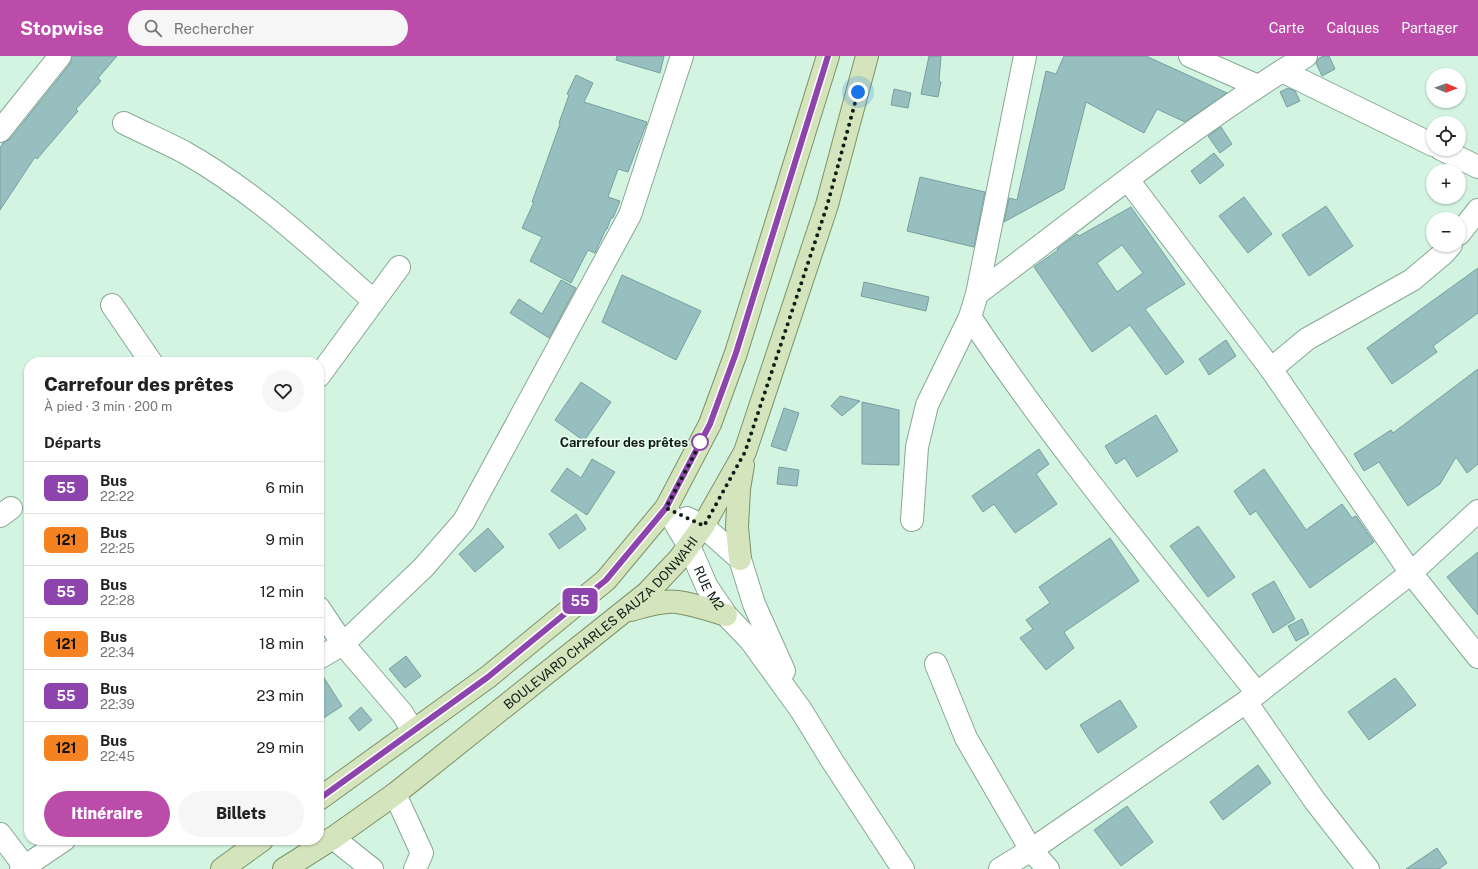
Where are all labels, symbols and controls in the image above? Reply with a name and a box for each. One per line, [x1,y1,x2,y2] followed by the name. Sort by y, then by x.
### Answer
[128,10,408,46] search box
[20,17,104,39] text: Stopwise
[142,17,164,39] icon: search
[174,20,254,37] text: Rechercher
[1269,20,1305,36] text: Carte
[1327,20,1379,36] text: Calques
[1401,20,1458,36] text: Partager
[1426,68,1466,108] north arrow
[1426,68,1466,252] map controls
[848,82,868,102] your location
[1426,116,1466,156] button: locate
[1426,164,1466,204] button: +
[1426,212,1466,252] button: −
[262,370,304,412] button: heart
[44,373,234,395] text: Carrefour des prêtes
[44,399,172,414] text: À pied · 3 min · 200 m
[691,433,709,451] marker: Carrefour des prêtes
[44,434,101,451] text: Départs
[560,435,688,450] place label: Carrefour des prêtes
[100,472,127,489] text: Bus
[266,479,304,496] text: 6 min
[57,480,75,496] text: 55
[100,489,134,504] text: 22:22
[100,524,127,541] text: Bus
[266,531,304,548] text: 9 min
[56,532,76,548] text: 121
[501,534,701,712] street label: BOULEVARD CHARLES BAUZA DONWAHI
[100,541,135,556] text: 22:25
[691,564,727,613] street label: RUE M2
[100,576,127,593] text: Bus
[260,583,304,600] text: 12 min
[57,584,75,600] text: 55
[562,588,598,614] line badge: 55
[100,593,135,608] text: 22:28
[571,593,589,609] text: 55
[100,628,127,645] text: Bus
[259,635,304,652] text: 18 min
[56,636,76,652] text: 121
[100,645,135,660] text: 22:34
[100,680,127,697] text: Bus
[257,687,304,704] text: 23 min
[57,688,75,704] text: 55
[100,697,135,712] text: 22:39
[100,732,127,749] text: Bus
[257,739,304,756] text: 29 min
[56,740,76,756] text: 121
[100,749,135,764] text: 22:45
[44,791,170,837] button: Itinéraire
[178,791,304,837] button: Billets

